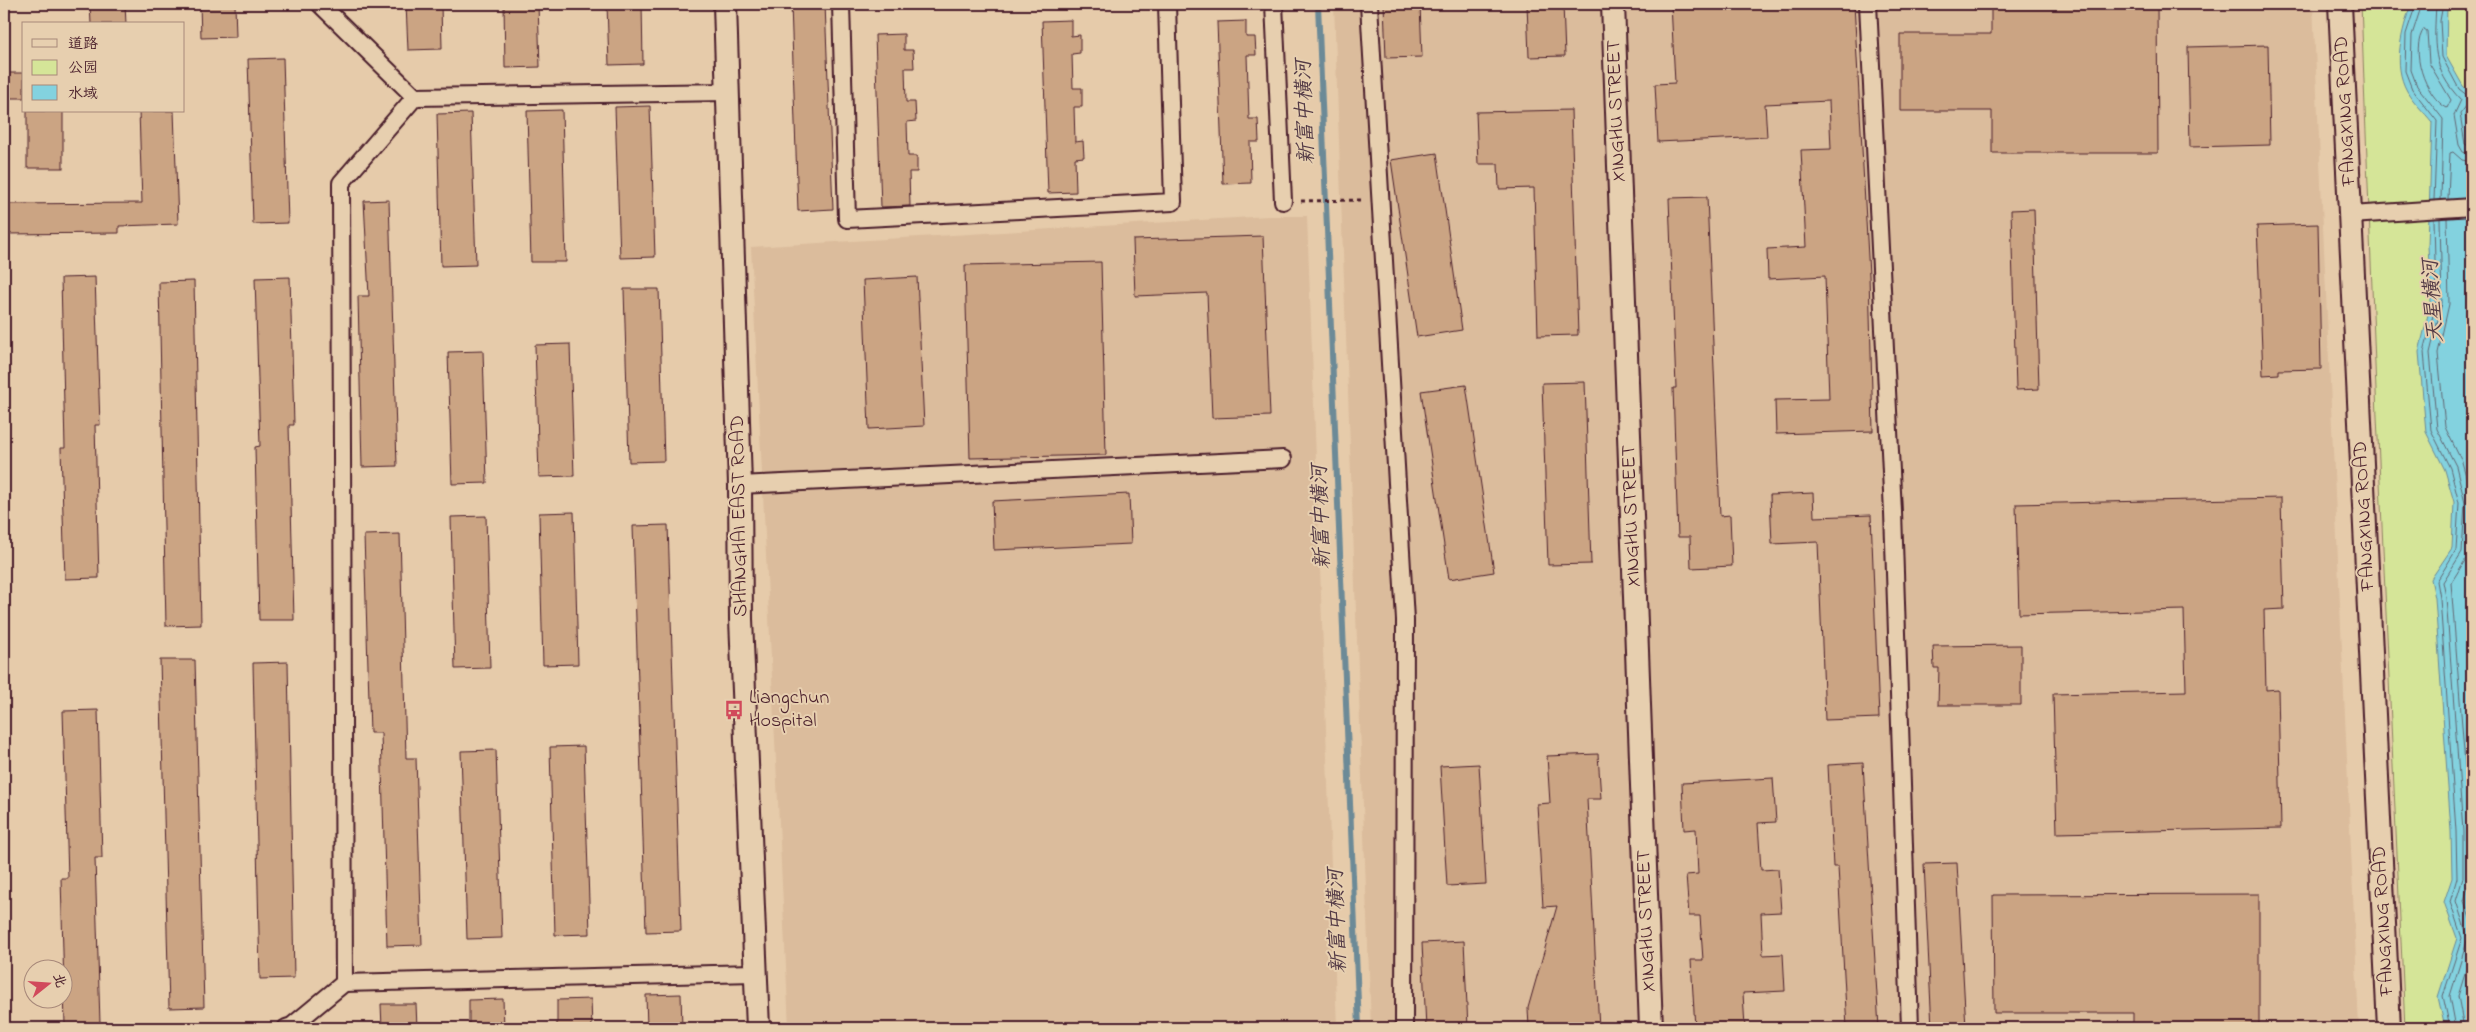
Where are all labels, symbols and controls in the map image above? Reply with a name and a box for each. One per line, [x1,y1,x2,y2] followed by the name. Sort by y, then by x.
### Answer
[22,22,185,112] legend
[68,33,98,55] text: 道路
[2328,35,2364,188] street label: FANGXING ROAD
[1600,39,1634,183] street label: XINGHU STREET
[1289,56,1323,165] water label: 新富中横河
[68,57,98,79] text: 公园
[68,83,98,105] text: 水域
[2416,255,2452,344] water label: 天星横河
[724,415,756,617] street label: SHANGHAI EAST ROAD
[2347,440,2383,593] street label: FANGXING ROAD
[1615,444,1649,588] street label: XINGHU STREET
[1305,461,1339,570] water label: 新富中横河
[749,684,829,736] place label: Liangchun Hospital
[723,699,745,721] bus stop icon: Liangchun Hospital
[2366,845,2402,998] street label: FANGXING ROAD
[1630,849,1664,993] street label: XINGHU STREET
[1321,865,1355,974] water label: 新富中横河
[22,960,72,1010] north arrow
[47,971,71,990] text: 北

